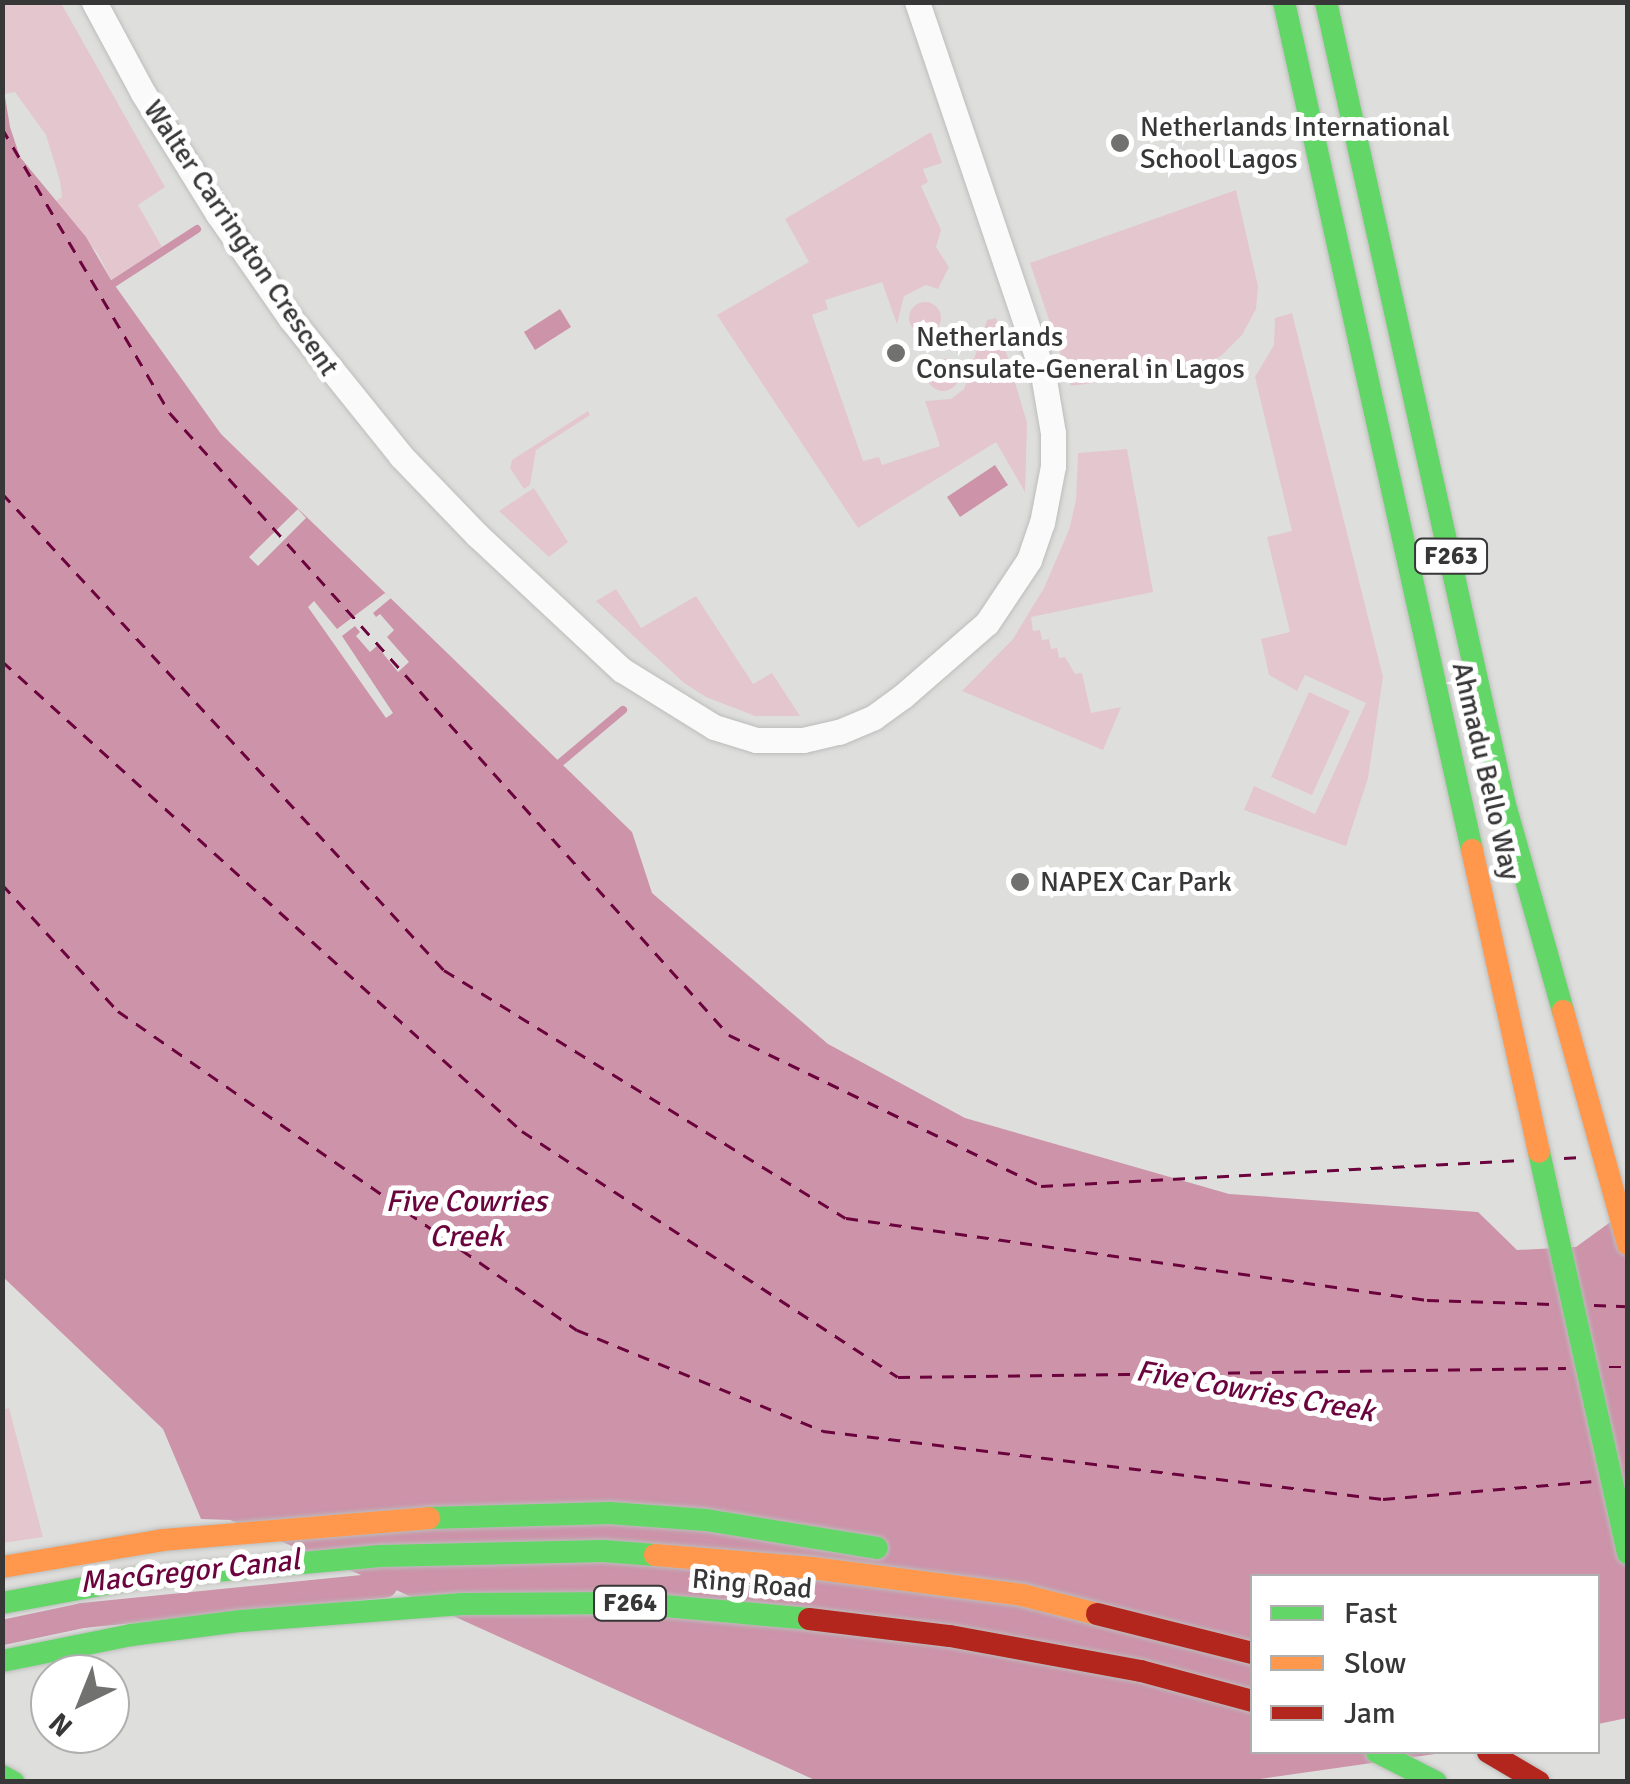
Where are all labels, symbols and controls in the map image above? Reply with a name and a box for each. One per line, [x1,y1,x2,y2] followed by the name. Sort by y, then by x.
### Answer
[136,94,346,382] street label: Walter Carrington Crescent
[1140,110,1450,176] place label: Netherlands International School Lagos
[1109,132,1131,154] marker: Netherlands International School Lagos
[916,320,1245,386] place label: Netherlands Consulate-General in Lagos
[885,342,907,364] marker: Netherlands Consulate-General in Lagos
[1414,536,1488,576] road number: F263
[1445,659,1527,883] street label: Ahmadu Bello Way
[1040,865,1232,899] place label: NAPEX Car Park
[1009,871,1031,893] marker: NAPEX Car Park
[385,1184,547,1254] water label: Five Cowries Creek
[1133,1353,1377,1431] water label: Five Cowries Creek
[78,1543,302,1601] water label: MacGregor Canal
[690,1562,814,1606] street label: Ring Road
[1250,1574,1600,1754] legend
[592,1583,668,1623] road number: F264
[1344,1595,1397,1632] text: Fast
[1344,1645,1406,1682] text: Slow
[30,1654,130,1754] north arrow
[1344,1695,1396,1732] text: Jam
[42,1705,80,1744] text: N

